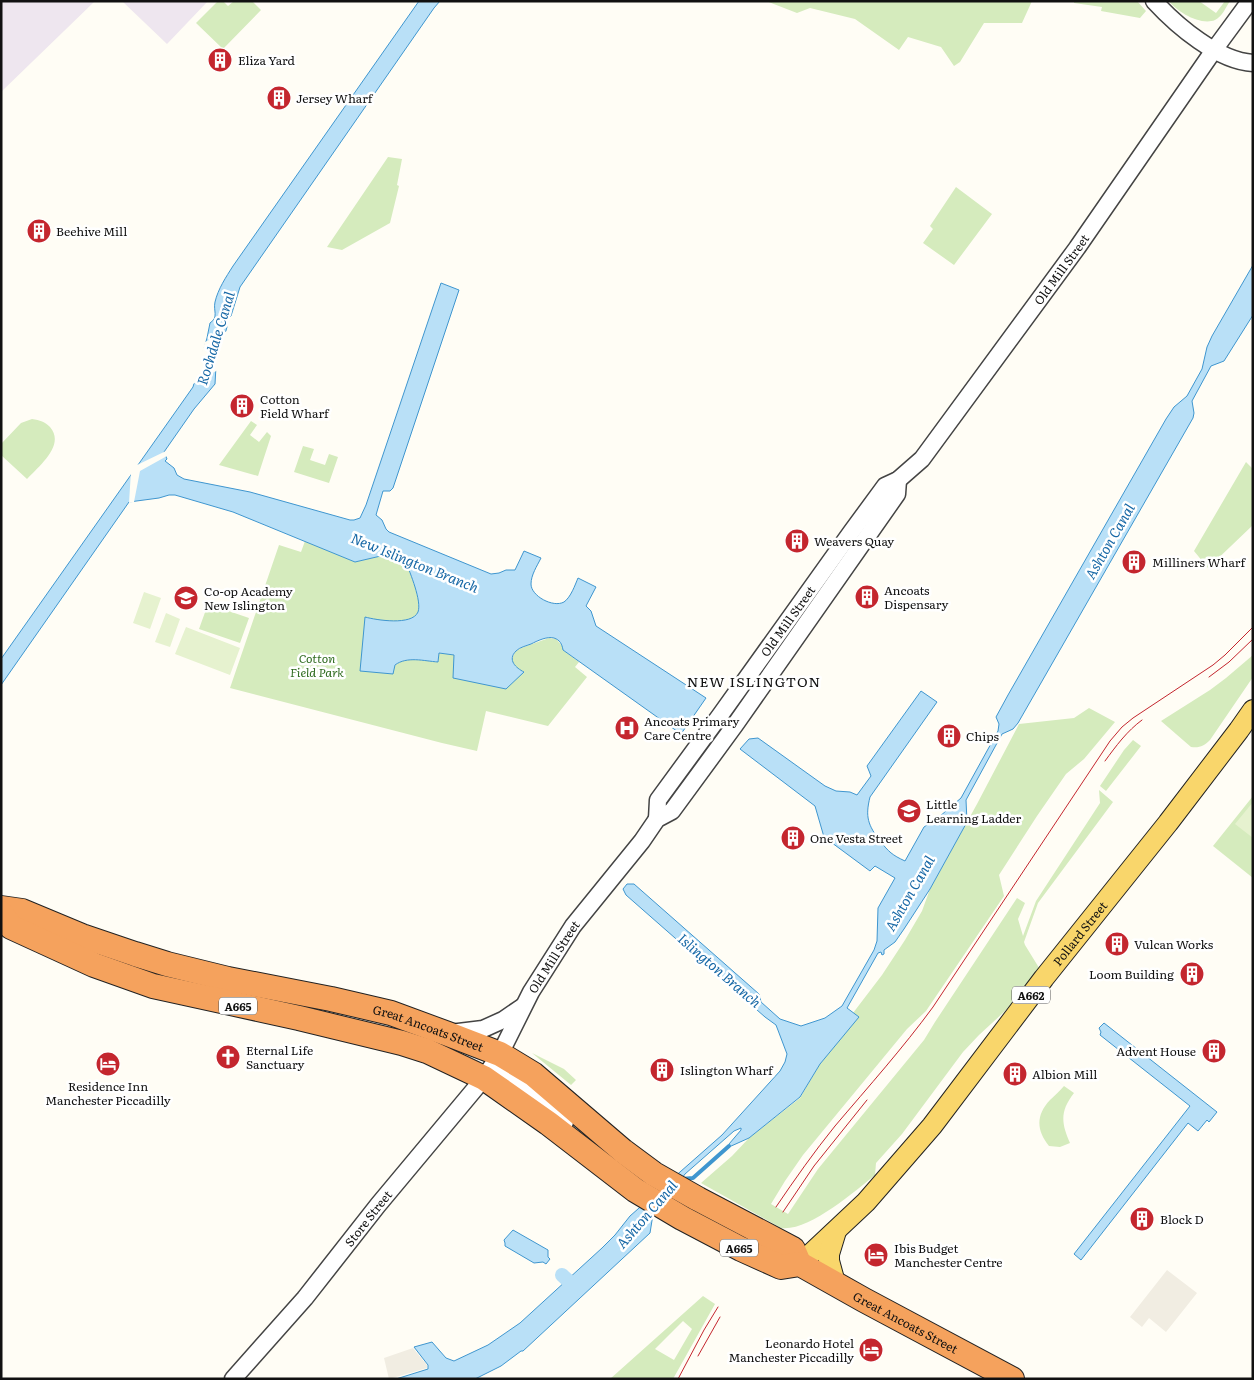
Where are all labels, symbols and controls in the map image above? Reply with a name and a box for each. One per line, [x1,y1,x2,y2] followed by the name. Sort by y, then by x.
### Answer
[207,47,233,73] building icon: Eliza Yard
[238,51,296,69] place label: Eliza Yard
[266,85,292,111] building icon: Jersey Wharf
[296,89,374,107] place label: Jersey Wharf
[26,218,52,244] building icon: Beehive Mill
[56,222,127,240] place label: Beehive Mill
[1029,230,1093,308] street label: Old Mill Street
[191,289,239,387] water label: Rochdale Canal
[260,390,330,422] place label: Cotton Field Wharf
[229,393,255,419] building icon: Cotton Field Wharf
[1079,499,1139,582] water label: Ashton Canal
[348,527,483,597] water label: New Islington Branch
[784,528,810,554] building icon: Weavers Quay
[814,532,894,550] place label: Weavers Quay
[1121,549,1147,575] building icon: Milliners Wharf
[1152,553,1247,571] place label: Milliners Wharf
[884,581,948,613] place label: Ancoats Dispensary
[204,582,293,614] place label: Co-op Academy New Islington
[756,582,819,660] street label: Old Mill Street
[854,584,880,610] building icon: Ancoats Dispensary
[173,585,199,611] school or university icon: Co-op Academy New Islington
[290,649,344,681] park label: Cotton Field Park
[687,671,821,691] district label: NEW ISLINGTON
[644,712,740,744] place label: Ancoats Primary Care Centre
[614,715,640,741] hospital icon: Ancoats Primary Care Centre
[936,723,962,749] building icon: Chips
[966,727,999,745] place label: Chips
[926,795,1021,827] place label: Little Learning Ladder
[896,798,922,824] school or university icon: Little Learning Ladder
[780,825,806,851] building icon: One Vesta Street
[810,829,903,847] place label: One Vesta Street
[879,851,939,934] water label: Ashton Canal
[1048,897,1111,970] street label: Pollard Street
[523,916,583,997] street label: Old Mill Street
[674,928,766,1012] water label: Islington Branch
[1104,931,1130,957] building icon: Vulcan Works
[1134,935,1214,953] place label: Vulcan Works
[1179,961,1205,987] building icon: Loom Building
[1089,965,1174,983] place label: Loom Building
[1012,986,1050,1004] road number: A662
[219,998,257,1014] road number: A665
[371,1000,486,1056] street label: Great Ancoats Street
[1201,1038,1227,1064] building icon: Advent House
[246,1041,313,1073] place label: Eternal Life Sanctuary
[1116,1042,1196,1060] place label: Advent House
[215,1044,241,1070] church icon: Eternal Life Sanctuary
[95,1051,121,1077] hotel icon: Residence Inn Manchester Piccadilly
[649,1057,675,1083] building icon: Islington Wharf
[680,1061,774,1079] place label: Islington Wharf
[1002,1061,1028,1087] building icon: Albion Mill
[1032,1065,1097,1083] place label: Albion Mill
[45,1077,171,1109] place label: Residence Inn Manchester Piccadilly
[611,1176,681,1252] water label: Ashton Canal
[340,1186,396,1250] street label: Store Street
[1129,1206,1155,1232] building icon: Block D
[1160,1210,1204,1228] place label: Block D
[894,1239,1003,1271] place label: Ibis Budget Manchester Centre
[720,1240,758,1256] road number: A665
[863,1242,889,1268] hotel icon: Ibis Budget Manchester Centre
[850,1287,961,1358] street label: Great Ancoats Street
[728,1334,854,1366] place label: Leonardo Hotel Manchester Piccadilly
[858,1337,884,1363] hotel icon: Leonardo Hotel Manchester Piccadilly

